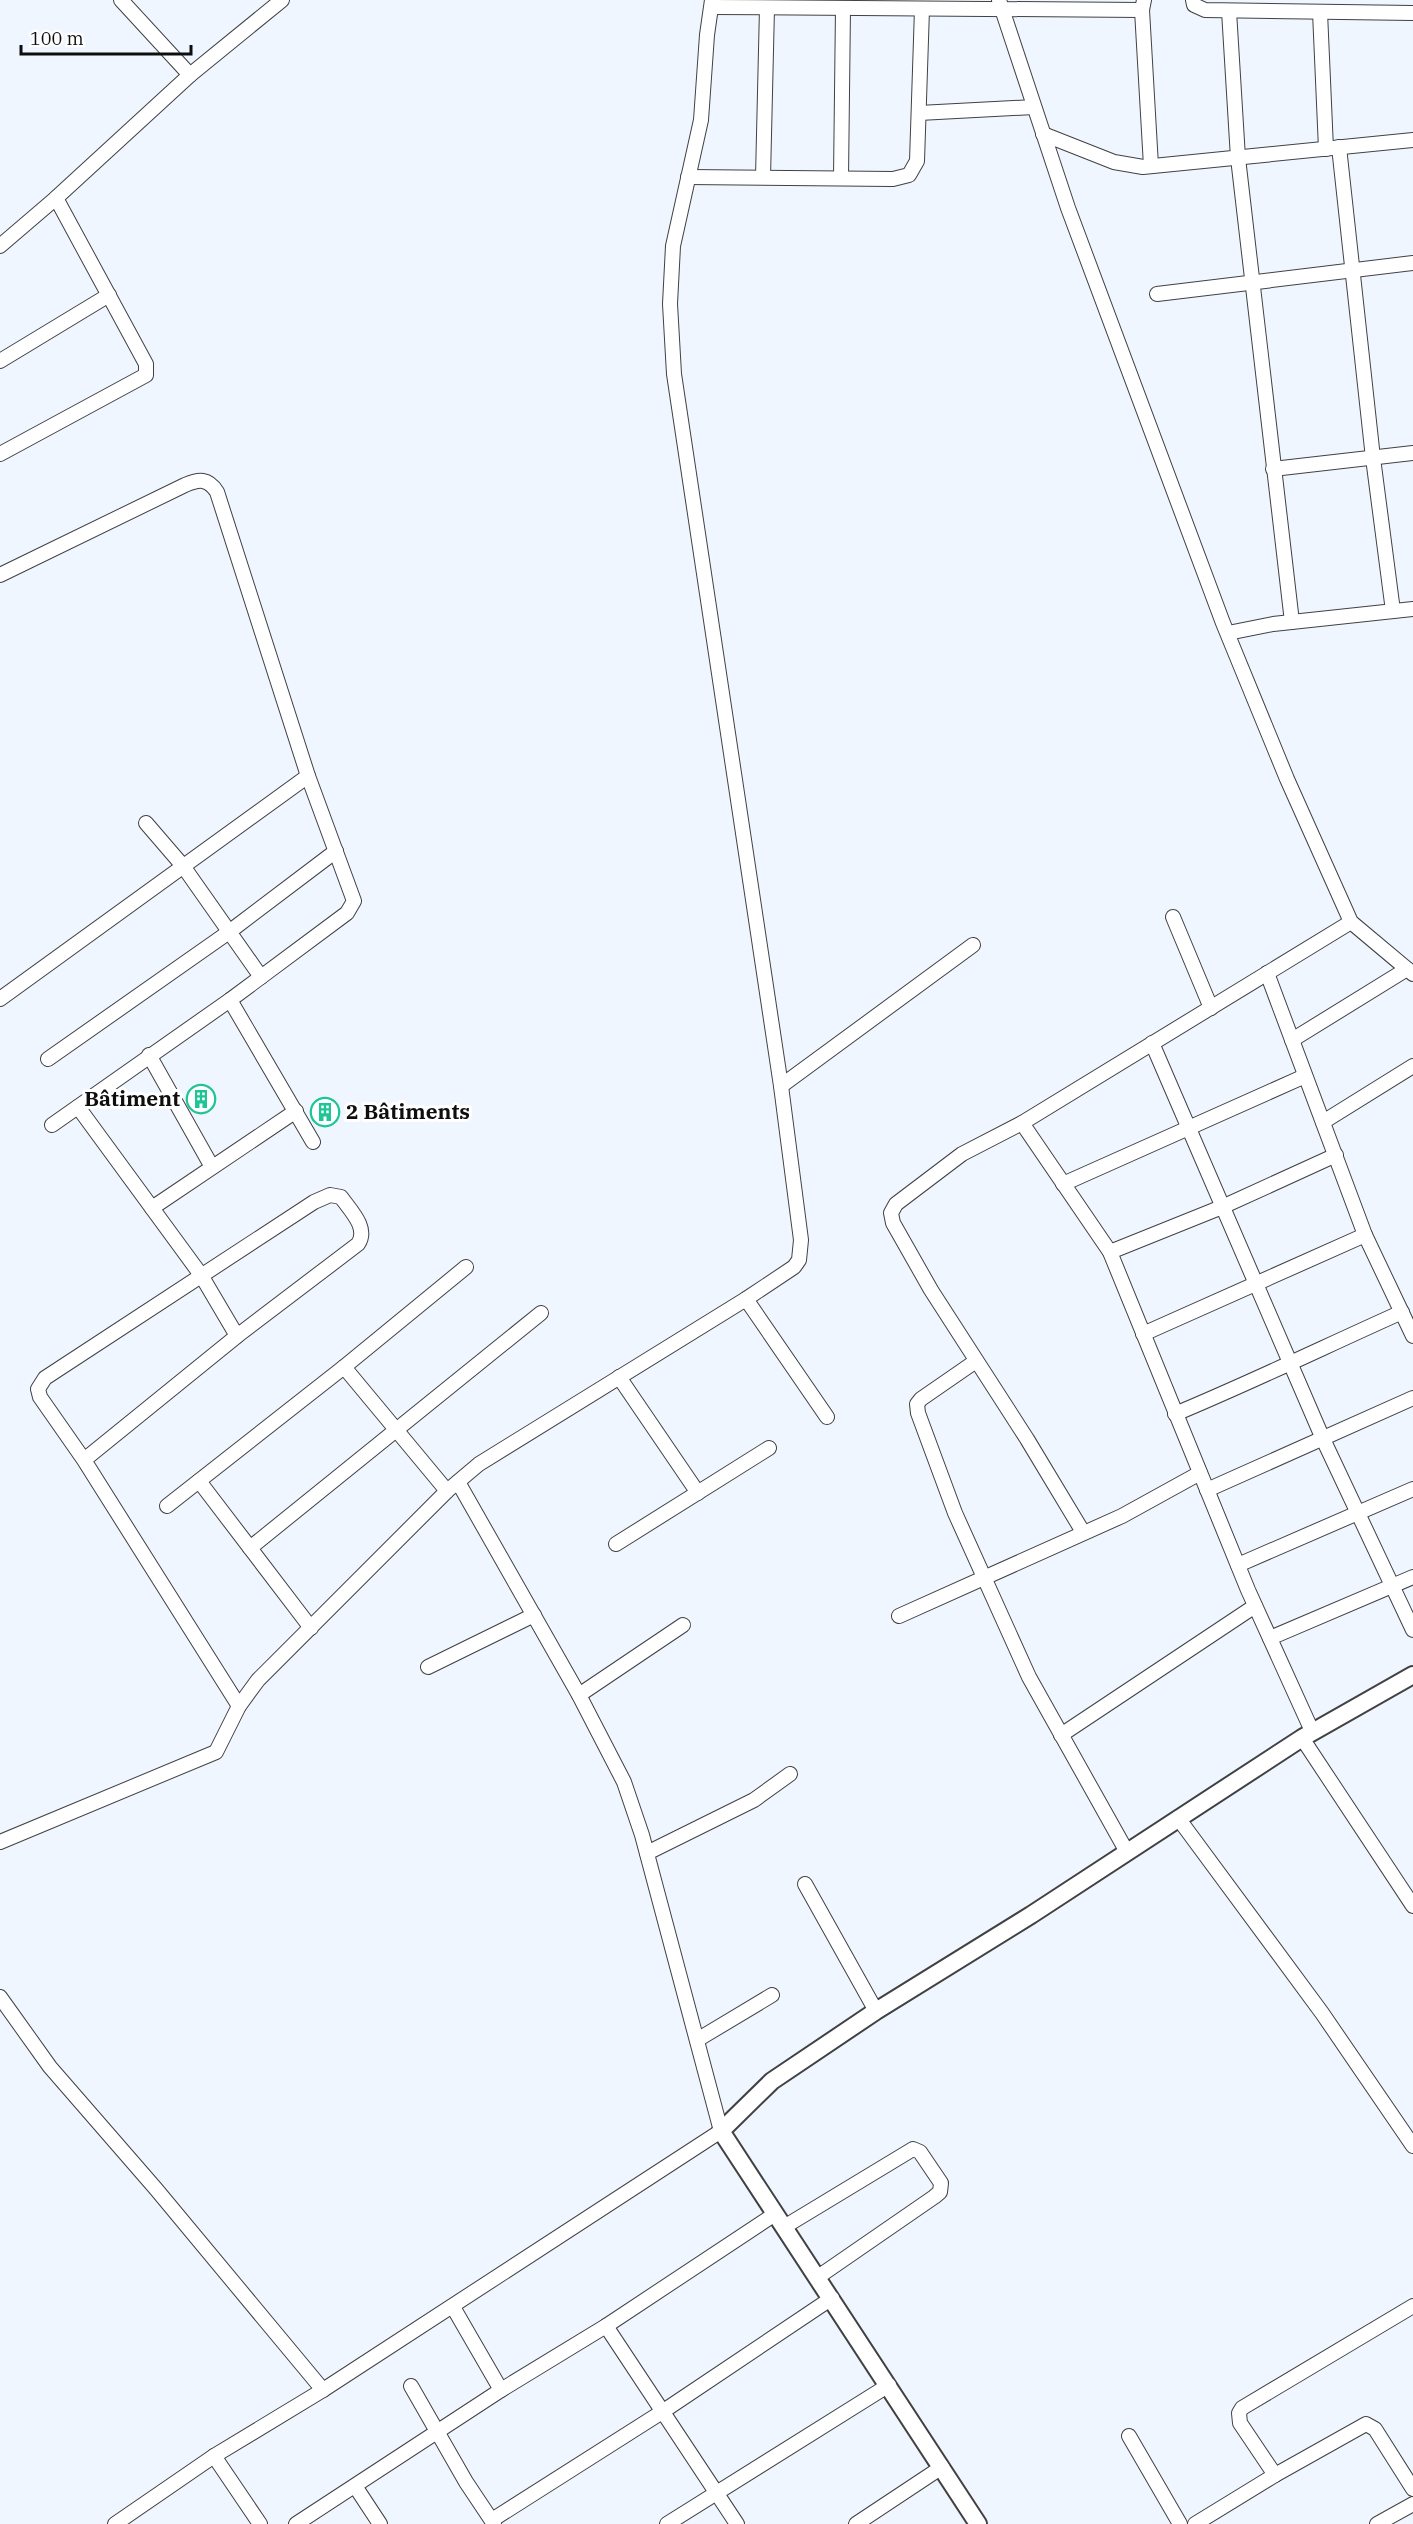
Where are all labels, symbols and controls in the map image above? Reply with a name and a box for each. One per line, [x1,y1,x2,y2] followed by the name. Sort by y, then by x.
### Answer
[21,18,190,56] scale bar
[30,27,84,50] text: 100 m
[185,1083,217,1115] building icon: Bâtiment
[84,1084,180,1112] place label: Bâtiment
[309,1096,341,1128] building icon: 2 Bâtiments
[346,1097,470,1125] place label: 2 Bâtiments

